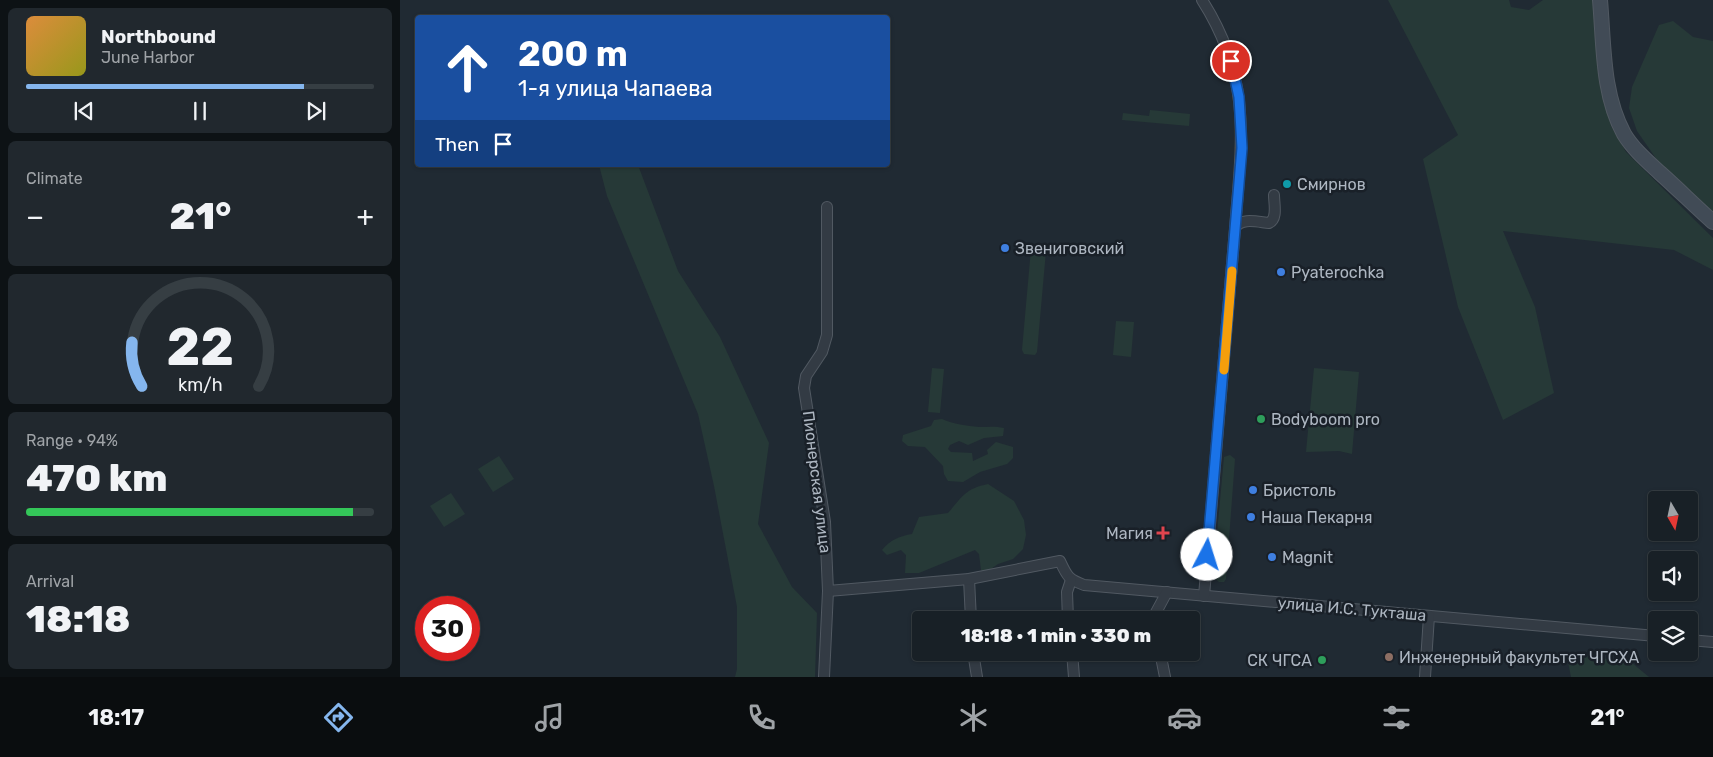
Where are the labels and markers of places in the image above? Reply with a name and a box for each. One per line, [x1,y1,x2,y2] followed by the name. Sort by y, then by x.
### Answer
[1210,40,1252,82] pin
[1297,175,1366,194] place label: Смирнов
[1281,178,1293,190] marker: Смирнов
[1015,239,1124,258] place label: Звениговский
[999,242,1011,254] marker: Звениговский
[1291,263,1384,282] place label: Pyaterochka
[1275,266,1287,278] marker: Pyaterochka
[1271,410,1380,429] place label: Bodyboom pro
[1255,413,1267,425] marker: Bodyboom pro
[1263,481,1336,500] place label: Бристоль
[1247,484,1259,496] marker: Бристоль
[1261,508,1372,527] place label: Наша Пекарня
[1245,511,1257,523] marker: Наша Пекарня
[1106,524,1153,543] place label: Магия
[1157,527,1169,539] marker: Магия
[1282,548,1333,567] place label: Magnit
[1266,551,1278,563] marker: Magnit
[1399,648,1639,667] place label: Инженерный факультет ЧГСХА
[1247,651,1312,670] place label: СК ЧГСА
[1383,651,1395,663] marker: Инженерный факультет ЧГСХА
[1316,654,1328,666] marker: СК ЧГСА

